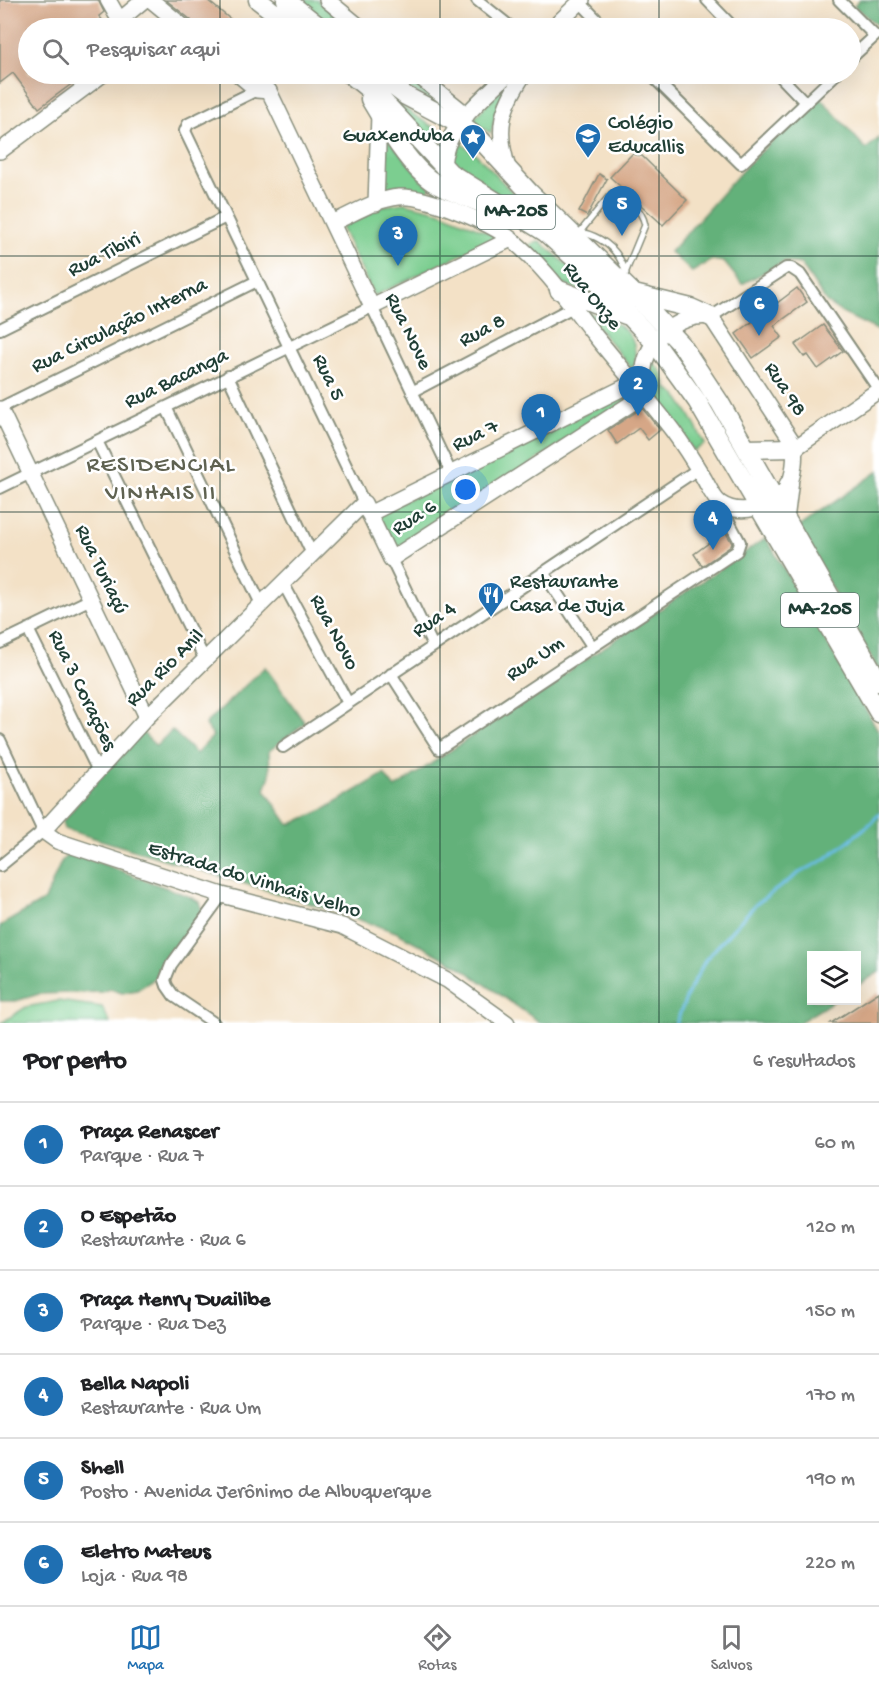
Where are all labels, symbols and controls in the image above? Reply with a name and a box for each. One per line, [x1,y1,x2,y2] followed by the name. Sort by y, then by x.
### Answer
[18,18,861,84] search box
[39,35,72,68] icon: search
[87,38,221,64] text: Pesquisar aqui
[608,112,685,161] place label: Colégio Educallis
[573,121,603,159] school or university icon: Colégio Educallis
[458,122,488,160] place icon: Guaxenduba
[342,125,455,150] place label: Guaxenduba
[602,186,642,236] pin: 5
[477,195,555,229] road number: MA-205
[378,216,418,266] pin: 3
[65,228,145,284] street label: Rua Tibiri
[556,258,627,337] street label: Rua Onze
[28,273,213,380] street label: Rua Circulação Interna
[740,286,778,336] pin: 6
[378,290,437,375] street label: Rua Nove
[455,309,511,355] street label: Rua 8
[121,344,234,416] street label: Rua Bacanga
[305,351,349,405] street label: Rua 5
[757,358,811,422] street label: Rua 98
[618,366,658,416] pin: 2
[522,394,560,444] pin: 1
[449,415,504,459] street label: Rua 7
[87,452,235,509] district label: RESIDENCIAL VINHAIS II
[451,475,480,504] your location
[388,495,442,543] street label: Rua 6
[694,500,732,550] pin: 4
[68,521,132,619] street label: Rua Turiaçú
[510,571,626,620] place label: Restaurante Casa de Juja
[476,580,506,618] restaurant icon: Restaurante Casa de Juja
[303,591,363,675] street label: Rua Novo
[781,593,859,627] road number: MA-205
[408,597,462,645] street label: Rua 4
[122,625,210,713] street label: Rua Rio Anil
[41,626,122,757] street label: Rua 3 Corações
[502,632,570,688] street label: Rua Um
[145,837,364,925] street label: Estrada do Vinhais Velho
[807,951,861,1005] map controls
[807,951,861,1005] button: layers
[24,1047,127,1078] text: Por perto
[753,1051,855,1074] text: 6 resultados
[81,1120,218,1146] text: Praça Renascer
[39,1133,48,1156] text: 1
[815,1133,855,1156] text: 60 m
[81,1146,204,1169] text: Parque · Rua 7
[81,1204,176,1230] text: O Espetão
[39,1217,48,1240] text: 2
[807,1217,855,1240] text: 120 m
[81,1230,246,1253] text: Restaurante · Rua 6
[81,1288,270,1314] text: Praça Henry Duailibe
[38,1301,49,1324] text: 3
[806,1301,855,1324] text: 150 m
[81,1314,226,1337] text: Parque · Rua Dez
[81,1372,189,1398] text: Bella Napoli
[39,1385,48,1408] text: 4
[806,1385,855,1408] text: 170 m
[81,1398,261,1421] text: Restaurante · Rua Um
[81,1456,124,1482] text: Shell
[38,1469,49,1492] text: 5
[807,1469,855,1492] text: 190 m
[81,1482,431,1505] text: Posto · Avenida Jerônimo de Albuquerque
[81,1540,211,1566] text: Eletro Mateus
[38,1553,49,1576] text: 6
[805,1553,855,1576] text: 220 m
[81,1566,188,1589] text: Loja · Rua 98
[127,1621,164,1676] tab: Mapa
[418,1621,456,1676] tab: Rotas
[711,1621,752,1676] tab: Salvos

